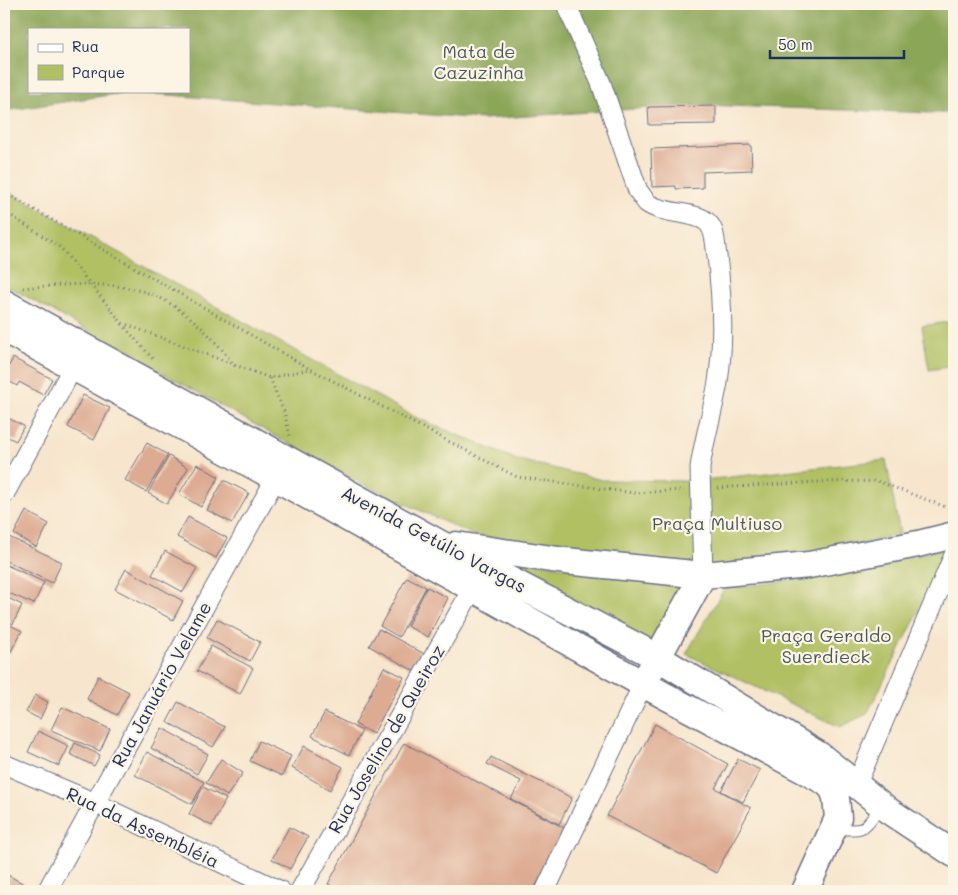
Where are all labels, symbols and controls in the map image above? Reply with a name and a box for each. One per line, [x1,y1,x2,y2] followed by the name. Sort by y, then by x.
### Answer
[28,28,190,92] legend
[770,28,904,60] scale bar
[778,34,813,54] text: 50 m
[72,36,99,56] text: Rua
[434,39,524,84] park label: Mata de Cazuzinha
[72,62,125,82] text: Parque
[337,480,531,598] street label: Avenida Getúlio Vargas
[652,511,782,535] park label: Praça Multiuso
[106,597,216,771] street label: Rua Januário Velame
[761,623,891,668] park label: Praça Geraldo Suerdieck
[322,640,450,838] street label: Rua Joselino de Queiroz
[63,781,223,873] street label: Rua da Assembléia

